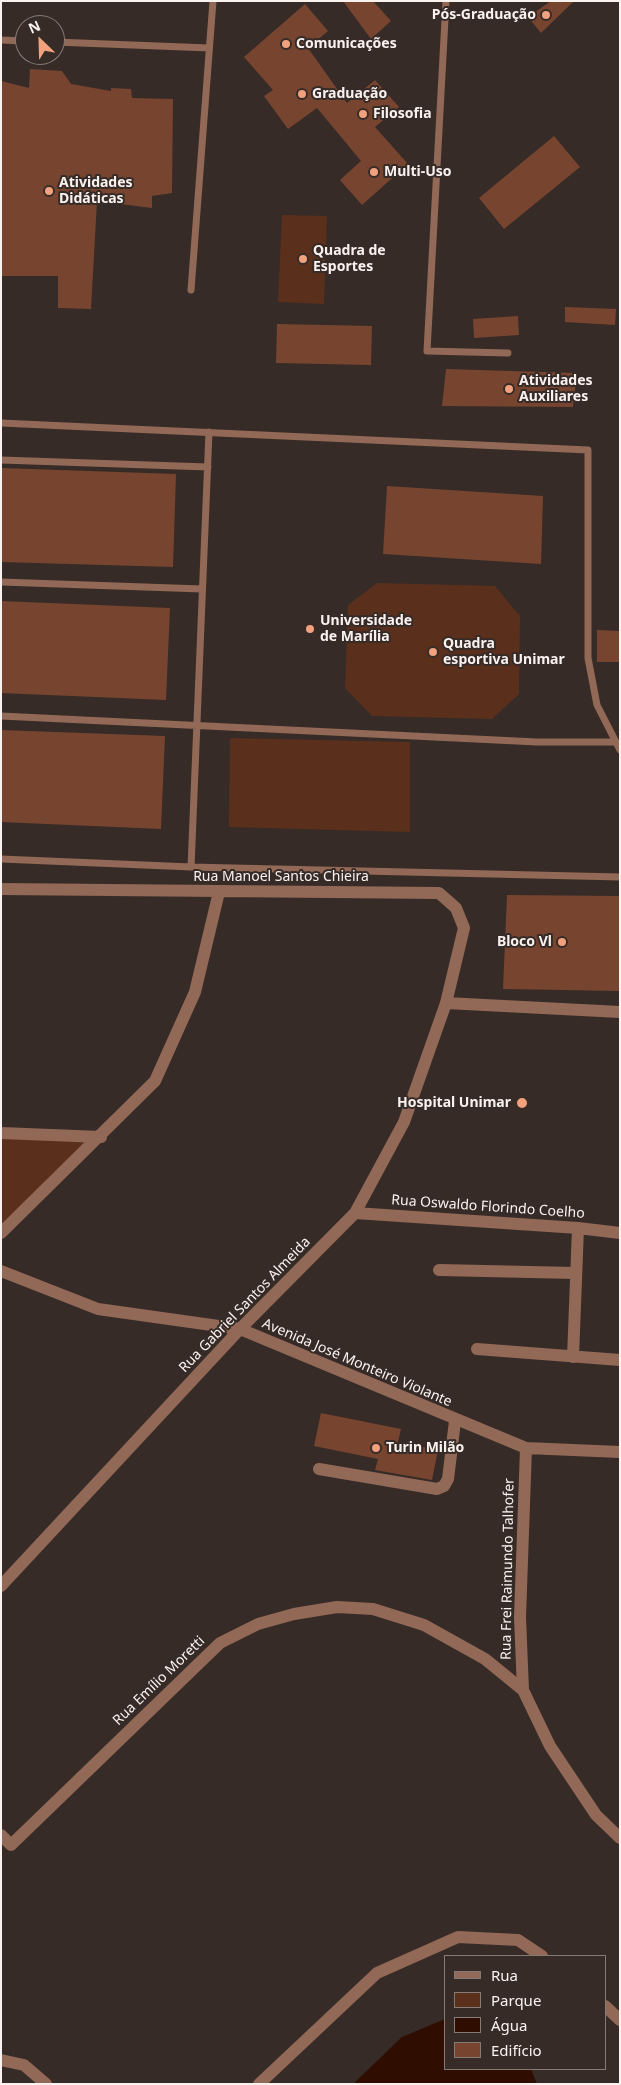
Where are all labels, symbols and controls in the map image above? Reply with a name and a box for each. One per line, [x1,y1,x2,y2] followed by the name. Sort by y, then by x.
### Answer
[432,7,536,23] place label: Pós-Graduação
[540,9,552,21] marker: Pós-Graduação
[15,15,65,65] north arrow
[25,16,43,38] text: N
[296,36,397,52] place label: Comunicações
[280,38,292,50] marker: Comunicações
[312,86,387,102] place label: Graduação
[296,88,308,100] marker: Graduação
[373,106,432,122] place label: Filosofia
[357,108,369,120] marker: Filosofia
[384,164,452,180] place label: Multi-Uso
[368,166,380,178] marker: Multi-Uso
[59,175,133,208] place label: Atividades Didáticas
[43,185,55,197] marker: Atividades Didáticas
[313,243,386,276] place label: Quadra de Esportes
[297,253,309,265] marker: Quadra de Esportes
[519,373,593,406] place label: Atividades Auxiliares
[503,383,515,395] marker: Atividades Auxiliares
[320,613,412,646] place label: Universidade de Marília
[304,623,316,635] marker: Universidade de Marília
[443,636,565,669] place label: Quadra esportiva Unimar
[427,646,439,658] marker: Quadra esportiva Unimar
[193,869,369,885] street label: Rua Manoel Santos Chieira
[497,934,552,950] place label: Bloco Vl
[556,936,568,948] marker: Bloco Vl
[397,1095,511,1111] place label: Hospital Unimar
[515,1096,529,1110] marker: Hospital Unimar
[391,1192,585,1222] street label: Rua Oswaldo Florindo Coelho
[176,1234,314,1376] street label: Rua Gabriel Santos Almeida
[260,1315,454,1411] street label: Avenida José Monteiro Violante
[386,1440,464,1456] place label: Turin Milão
[370,1442,382,1454] marker: Turin Milão
[498,1478,518,1660] street label: Rua Frei Raimundo Talhofer
[110,1633,208,1729] street label: Rua Emílio Moretti
[444,1955,606,2070] legend
[491,1965,518,1985] text: Rua
[491,1990,541,2010] text: Parque
[491,2015,528,2035] text: Água
[491,2040,542,2060] text: Edifício

